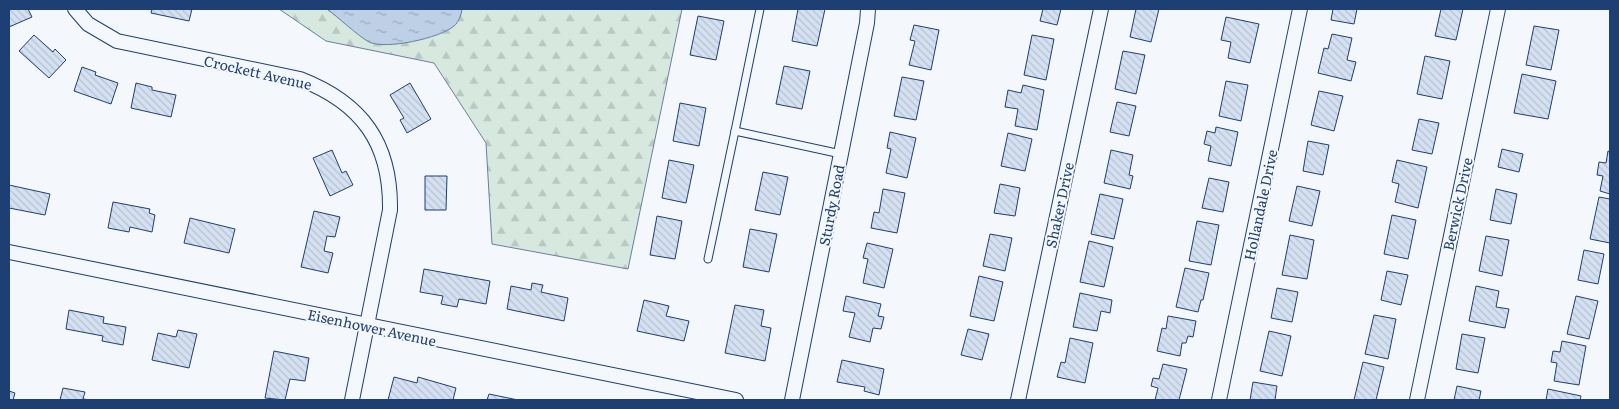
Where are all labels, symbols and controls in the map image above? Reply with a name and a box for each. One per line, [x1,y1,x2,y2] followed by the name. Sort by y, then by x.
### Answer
[202,50,314,94] street label: Crockett Avenue
[1238,148,1282,262] street label: Hollandale Drive
[1437,156,1477,252] street label: Berwick Drive
[1040,160,1078,250] street label: Shaker Drive
[813,162,849,247] street label: Sturdy Road
[306,304,438,350] street label: Eisenhower Avenue

